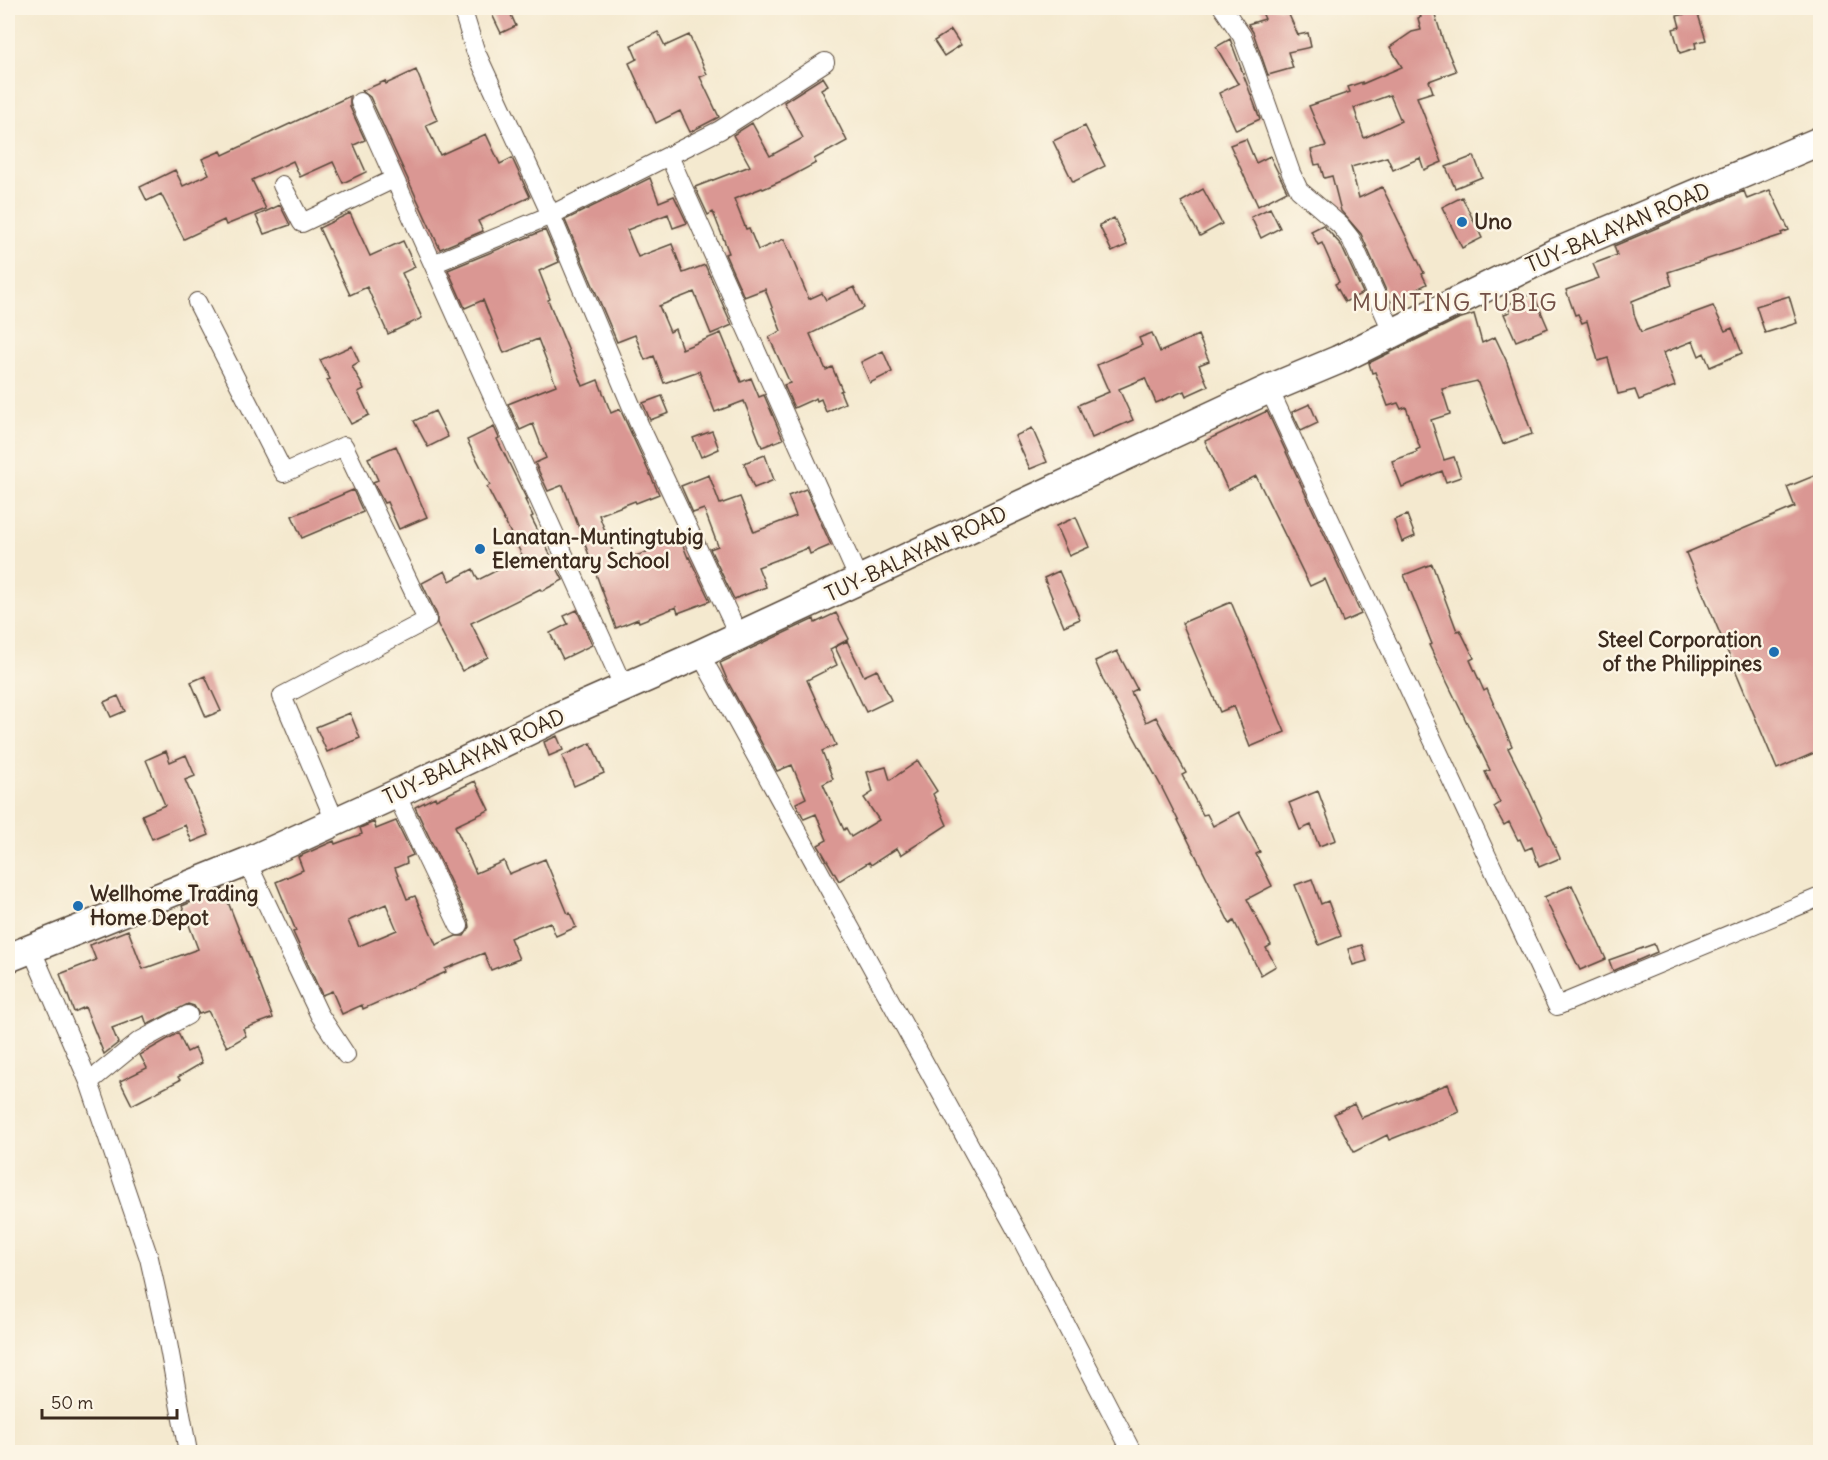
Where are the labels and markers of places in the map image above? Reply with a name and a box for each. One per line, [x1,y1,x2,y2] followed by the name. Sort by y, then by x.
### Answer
[1474,208,1512,235] place label: Uno
[1455,215,1469,229] marker: Uno
[492,523,704,574] place label: Lanatan-Muntingtubig Elementary School
[473,542,487,556] marker: Lanatan-Muntingtubig Elementary School
[1598,626,1762,677] place label: Steel Corporation of the Philippines
[1767,645,1781,659] marker: Steel Corporation of the Philippines
[90,880,258,931] place label: Wellhome Trading Home Depot
[71,899,85,913] marker: Wellhome Trading Home Depot

